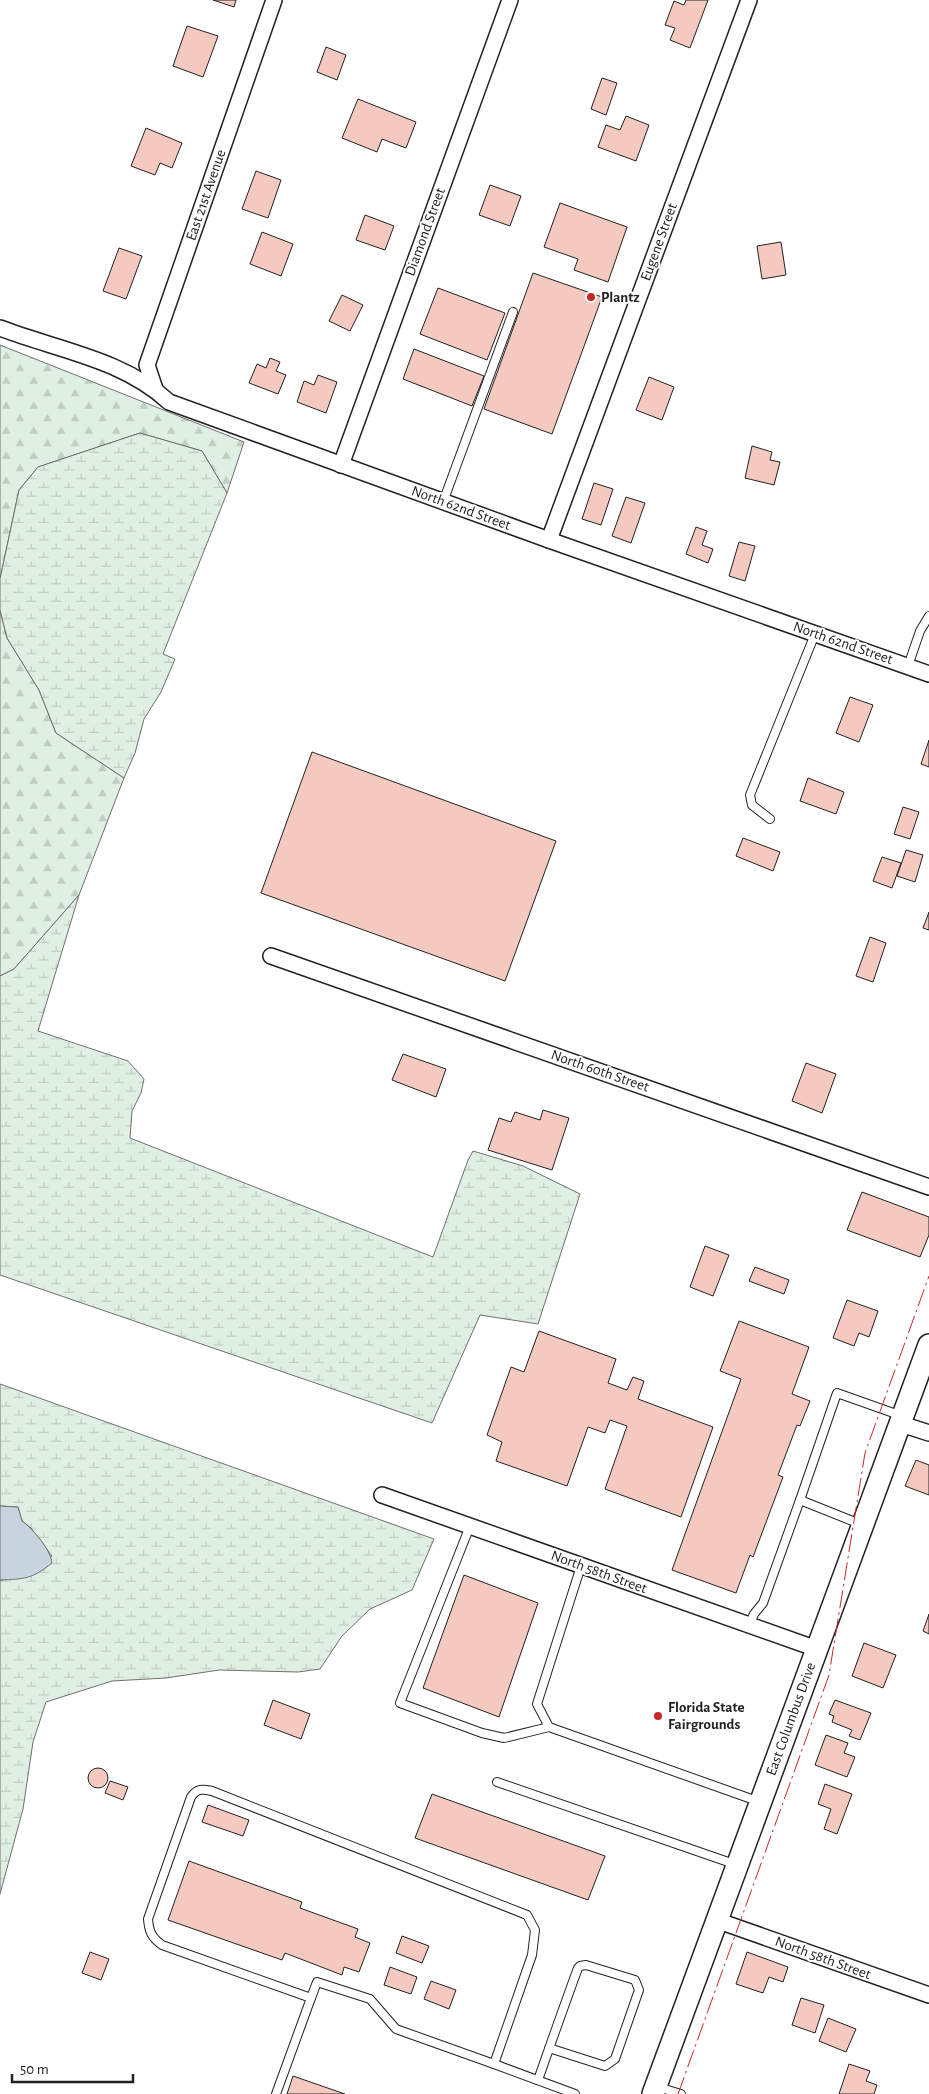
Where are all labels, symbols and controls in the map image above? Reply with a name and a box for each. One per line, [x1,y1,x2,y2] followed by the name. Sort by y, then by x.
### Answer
[183,147,229,242] street label: East 21st Avenue
[402,186,448,278] street label: Diamond Street
[638,201,680,283] street label: Eugene Street
[601,290,640,305] place label: Plantz
[585,291,597,303] marker: Plantz
[409,483,513,533] street label: North 62nd Street
[791,619,895,667] street label: North 62nd Street
[549,1047,651,1095] street label: North 60th Street
[549,1548,649,1596] street label: North 58th Street
[764,1660,818,1778] street label: East Columbus Drive
[668,1700,745,1732] place label: Florida State Fairgrounds
[652,1710,664,1722] marker: Florida State Fairgrounds
[773,1934,873,1982] street label: North 58th Street
[12,2052,134,2084] scale bar
[20,2062,49,2077] text: 50 m

